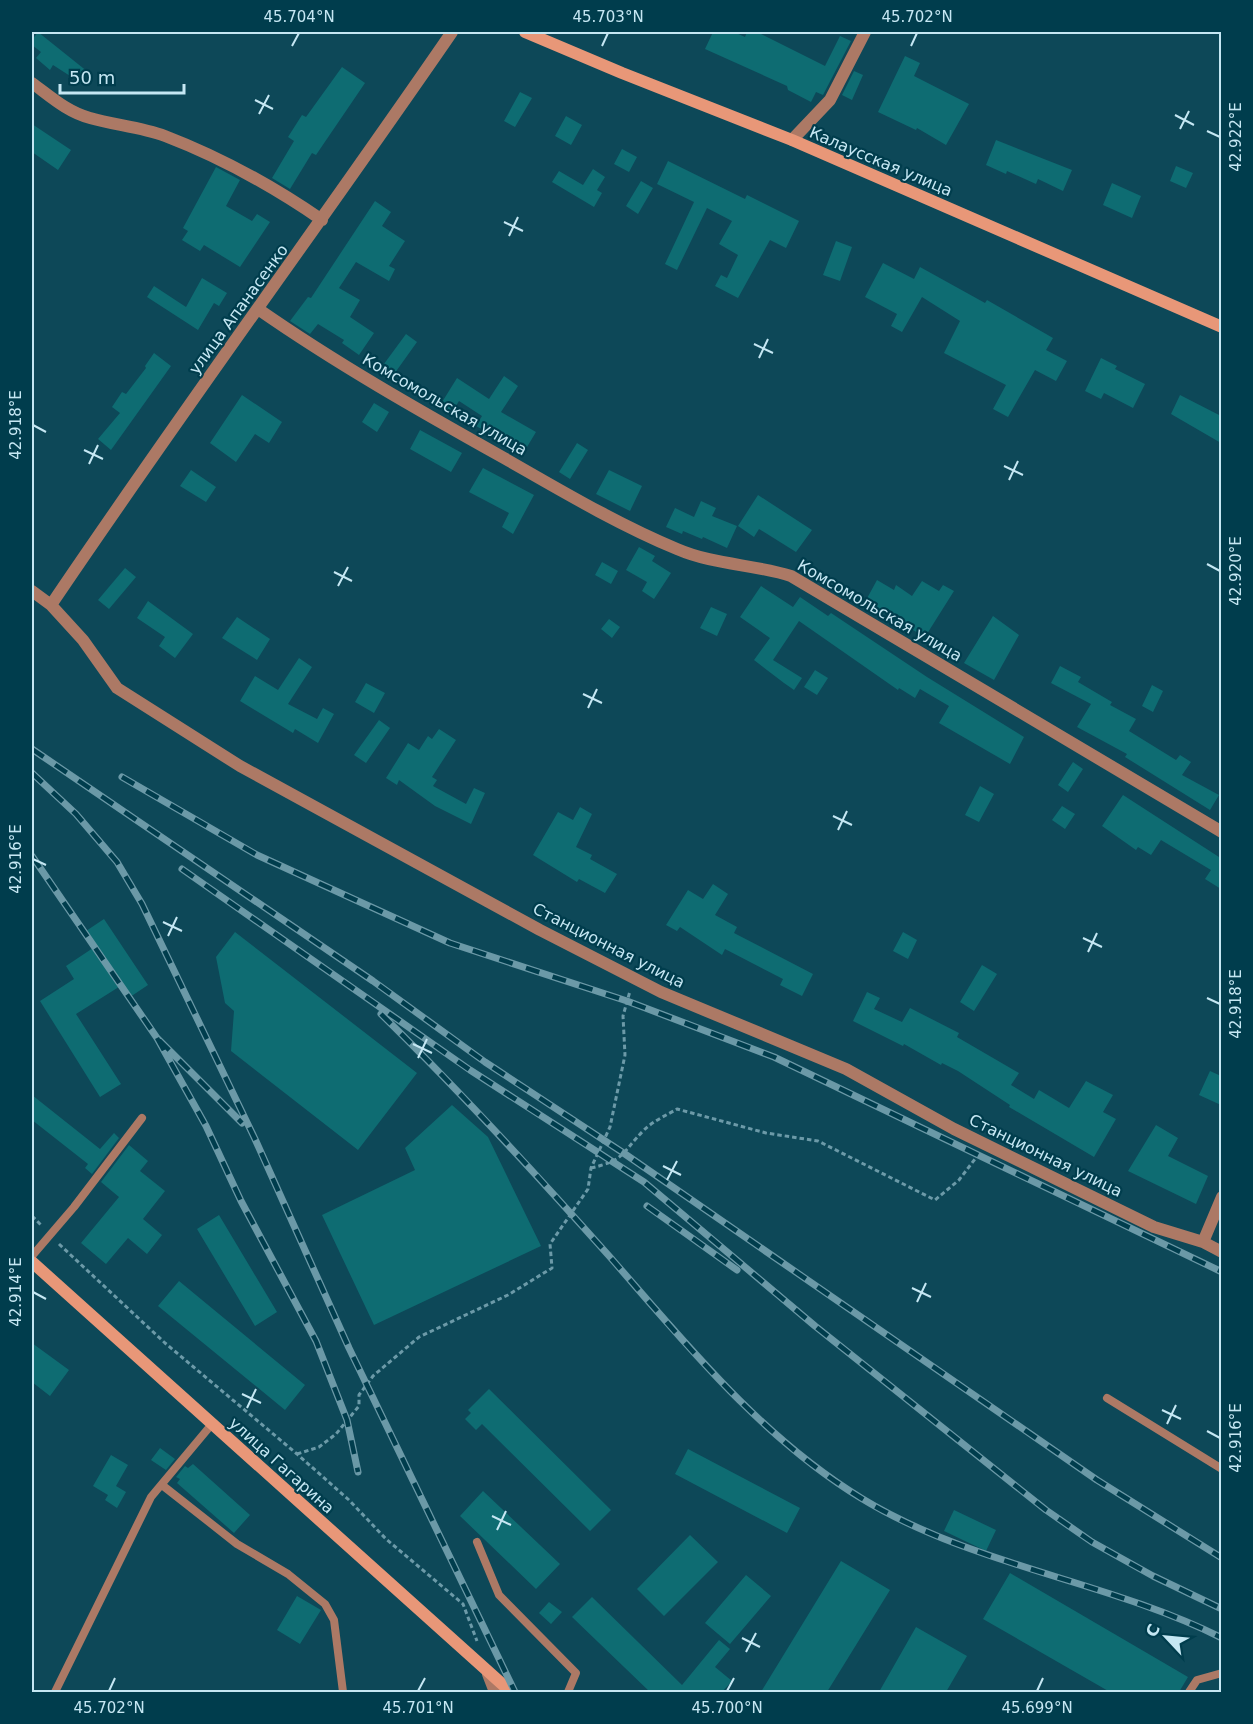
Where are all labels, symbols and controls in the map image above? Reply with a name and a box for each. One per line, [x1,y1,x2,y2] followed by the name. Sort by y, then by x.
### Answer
[263,8,335,26] text: 45.704°N
[572,8,644,26] text: 45.703°N
[881,8,953,26] text: 45.702°N
[60,57,184,95] scale bar
[69,67,115,88] text: 50 m
[1227,102,1245,172] text: 42.922°E
[807,123,955,200] street label: Калаусская улица
[185,241,292,378] street label: улица Апанасенко
[359,349,531,459] street label: Комсомольская улица
[7,390,25,460] text: 42.918°E
[1227,536,1245,606] text: 42.920°E
[794,555,966,665] street label: Комсомольская улица
[7,824,25,894] text: 42.916°E
[530,899,688,992] street label: Станционная улица
[1227,969,1245,1039] text: 42.918°E
[966,1110,1125,1201] street label: Станционная улица
[7,1257,25,1327] text: 42.914°E
[1227,1403,1245,1473] text: 42.916°E
[225,1413,338,1517] street label: улица Гагарина
[1136,1607,1196,1667] north arrow
[1142,1621,1164,1640] text: С
[73,1699,145,1717] text: 45.702°N
[382,1699,454,1717] text: 45.701°N
[691,1699,763,1717] text: 45.700°N
[1001,1699,1073,1717] text: 45.699°N

